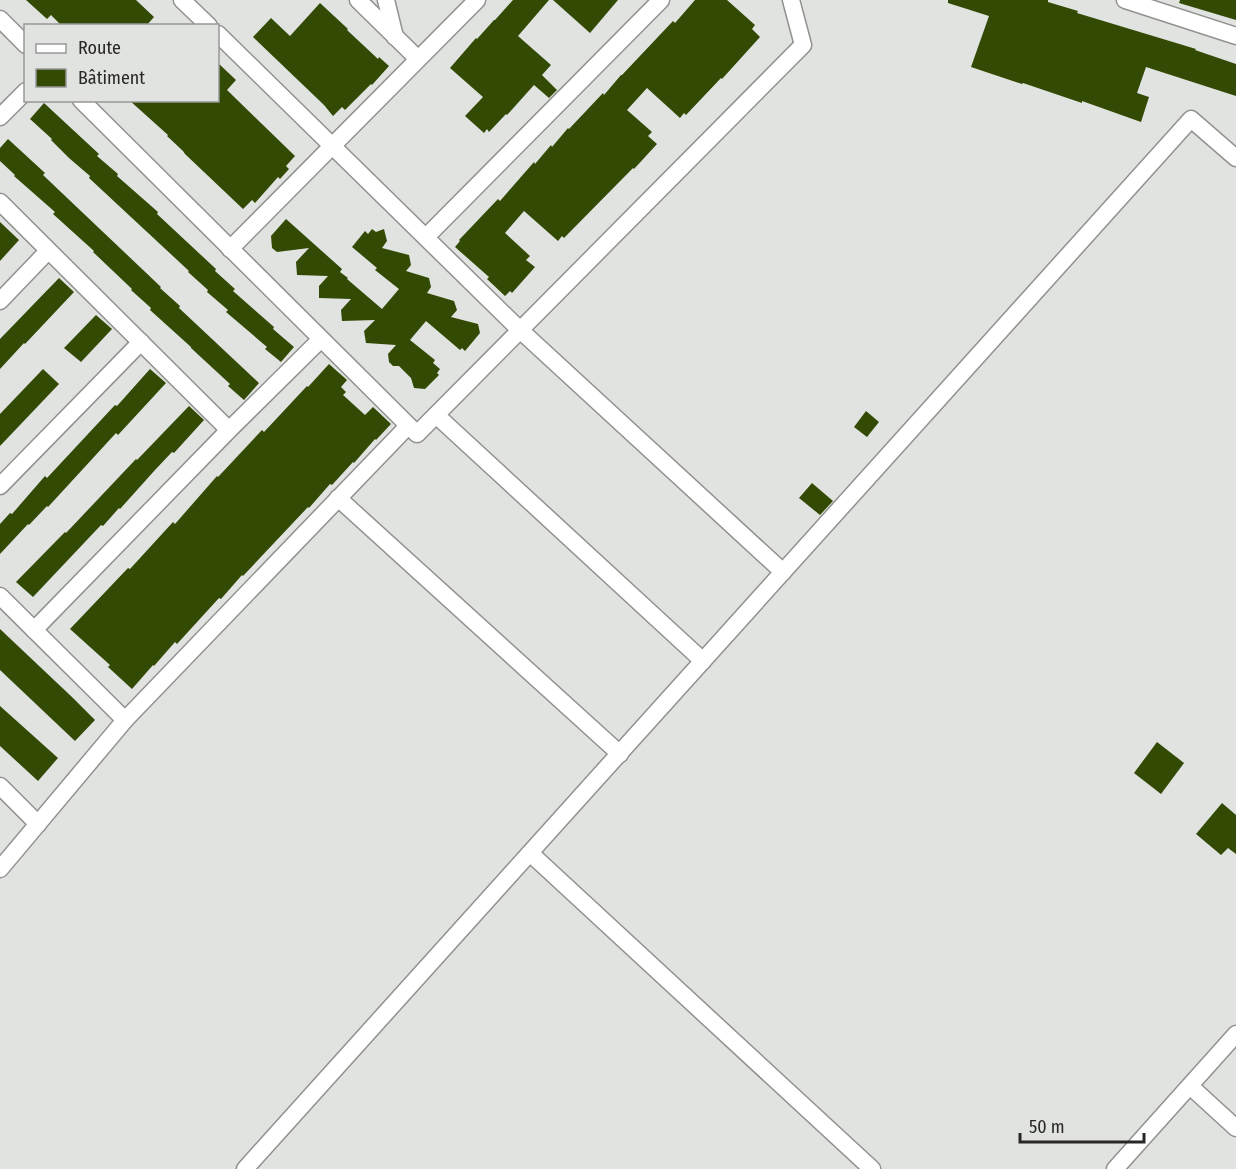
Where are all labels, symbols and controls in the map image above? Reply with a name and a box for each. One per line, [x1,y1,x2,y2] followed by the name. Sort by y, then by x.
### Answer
[24,24,219,102] legend
[78,37,121,59] text: Route
[78,67,145,89] text: Bâtiment
[1020,1106,1144,1144] scale bar
[1029,1116,1065,1138] text: 50 m

